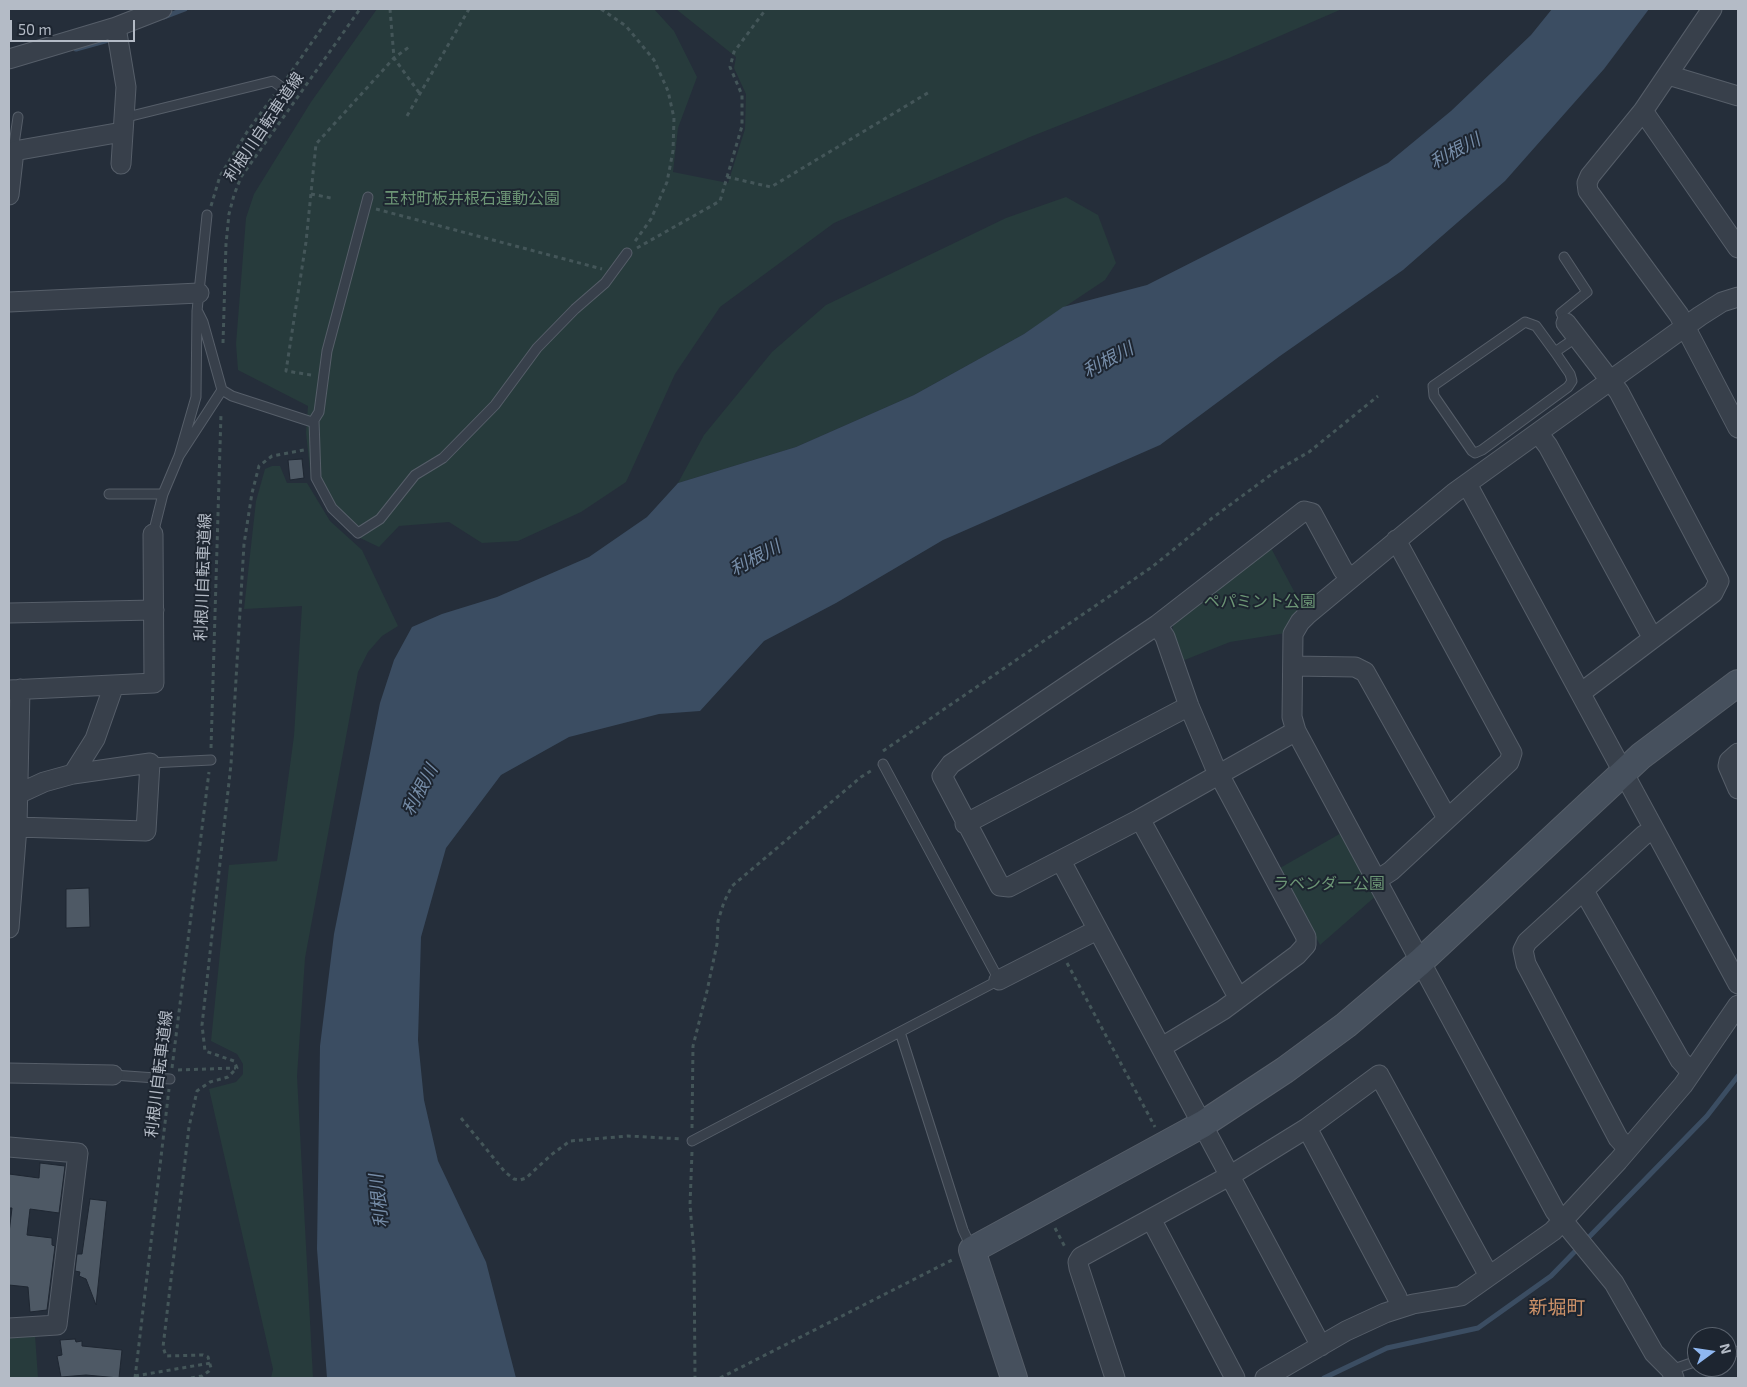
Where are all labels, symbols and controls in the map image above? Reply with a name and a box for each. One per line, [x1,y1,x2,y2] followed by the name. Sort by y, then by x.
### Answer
[12,10,138,42] scale bar
[18,20,52,38] text: 50 m
[220,69,308,185] street label: 利根川自転車道線
[1426,129,1484,173] water label: 利根川
[384,189,560,209] park label: 玉村町板井根石運動公園
[1079,338,1137,382] water label: 利根川
[191,513,215,641] street label: 利根川自転車道線
[726,536,784,580] water label: 利根川
[1204,592,1316,612] park label: ペパミント公園
[398,761,442,819] water label: 利根川
[1273,874,1385,894] park label: ラベンダー公園
[142,1009,176,1139] street label: 利根川自転車道線
[365,1173,393,1229] water label: 利根川
[1529,1297,1585,1319] district label: 新堀町
[1687,1327,1737,1377] north arrow
[1717,1342,1736,1355] text: N

